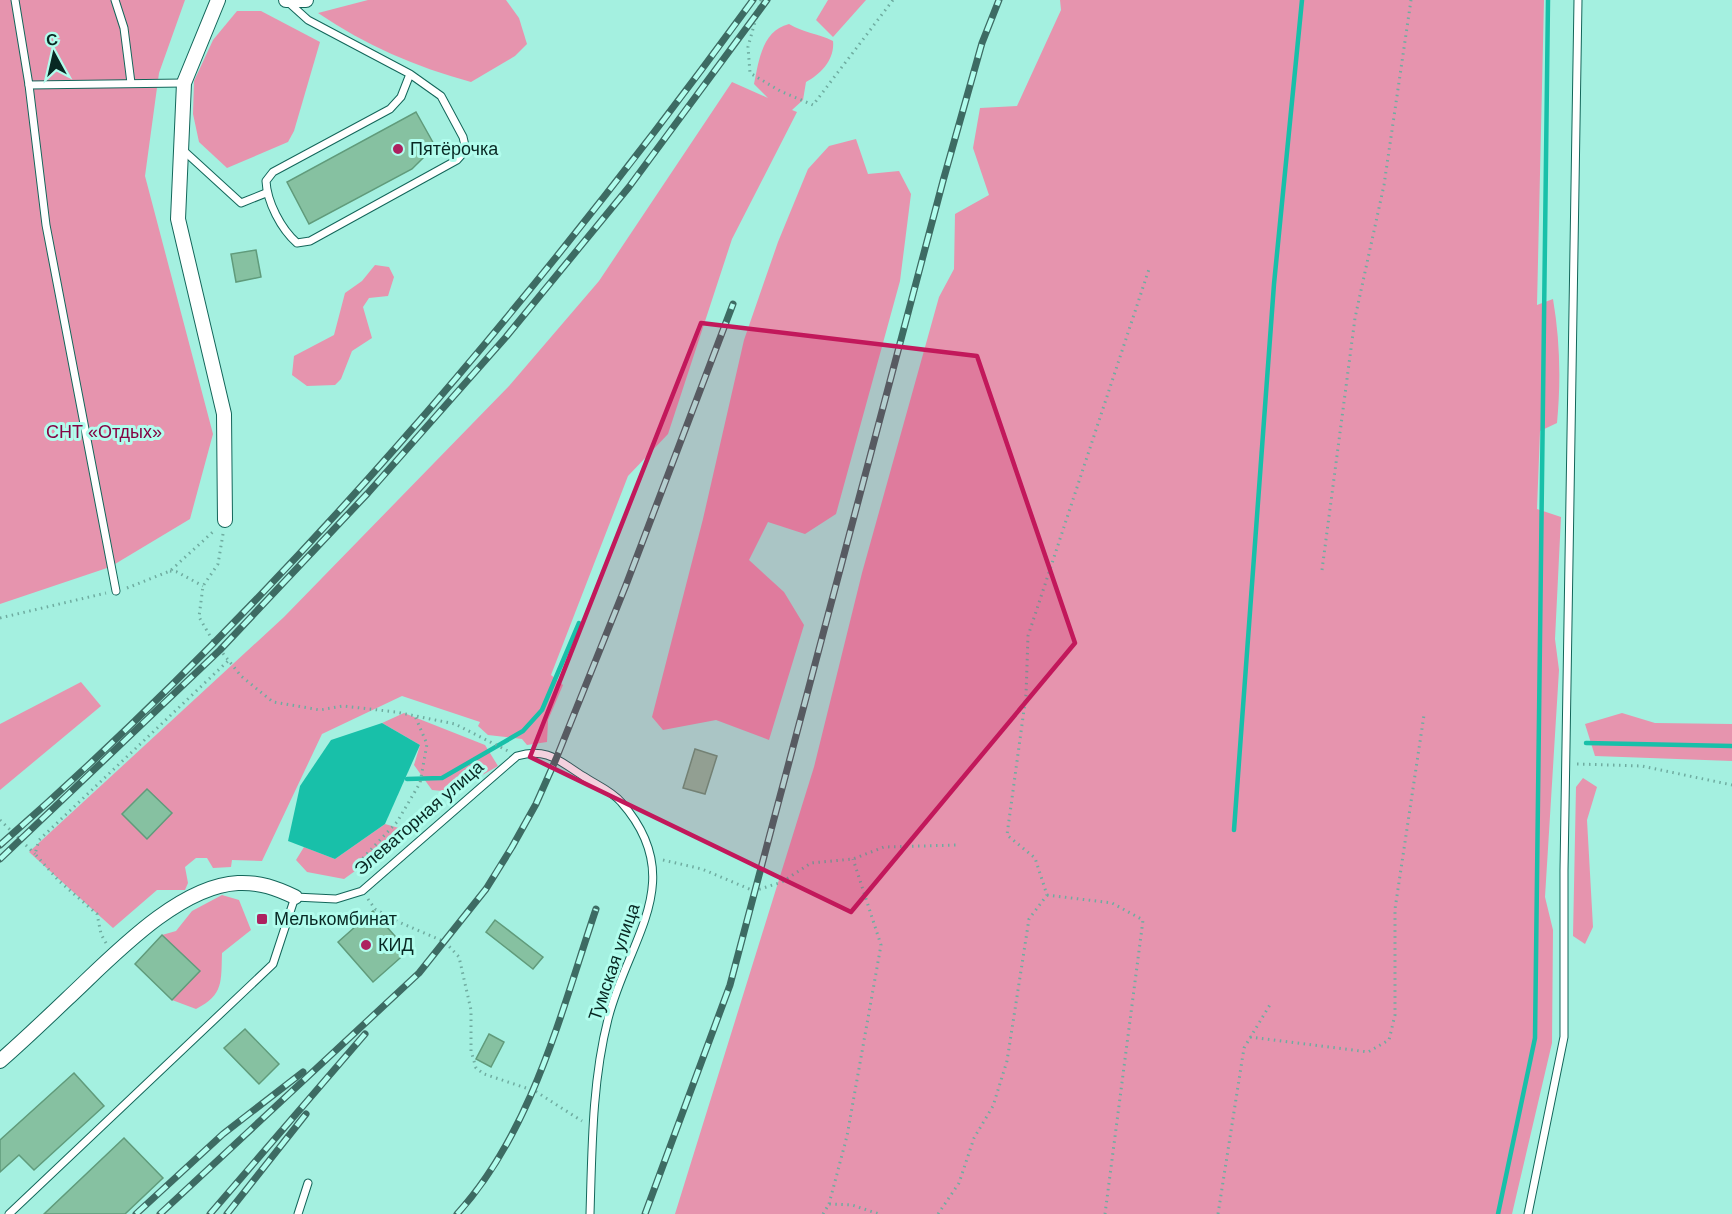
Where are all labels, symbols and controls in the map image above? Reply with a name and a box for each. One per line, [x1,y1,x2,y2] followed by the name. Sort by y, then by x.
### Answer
[24,24,84,84] north arrow
[45,30,59,49] text: С
[410,139,499,159] place label: Пятёрочка
[391,142,405,156] marker: Пятёрочка
[46,422,162,442] park label: СНТ «Отдых»
[351,756,488,879] street label: Элеваторная улица
[585,900,644,1023] street label: Тумская улица
[274,909,397,929] place label: Мелькомбинат
[255,912,269,926] marker: Мелькомбинат
[378,935,414,955] place label: КИД
[359,938,373,952] marker: КИД

